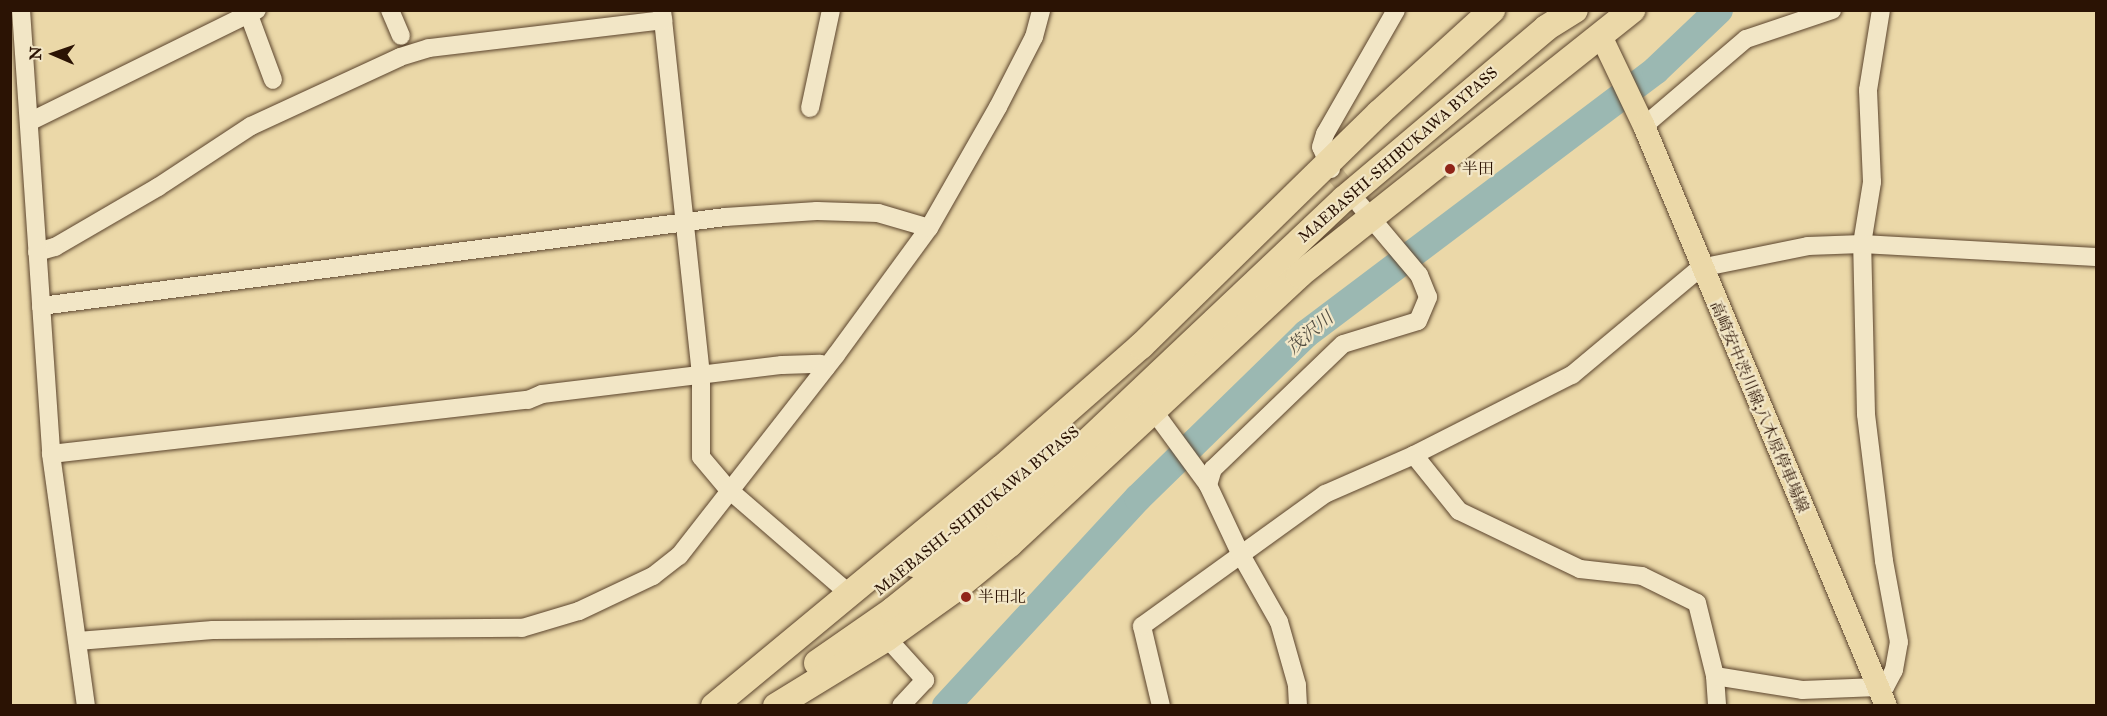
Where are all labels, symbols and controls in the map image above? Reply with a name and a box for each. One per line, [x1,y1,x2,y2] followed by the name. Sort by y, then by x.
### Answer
[24,24,84,84] north arrow
[26,46,45,60] text: N
[1294,63,1502,247] street label: MAEBASHI-SHIBUKAWA BYPASS
[1462,159,1494,179] place label: 半田
[1443,162,1457,176] marker: 半田
[1706,298,1812,516] street label: 高崎安中渋川線;八木原停車場線
[1282,307,1338,359] water label: 茂沢川
[871,422,1083,600] street label: MAEBASHI-SHIBUKAWA BYPASS
[978,587,1026,607] place label: 半田北
[959,590,973,604] marker: 半田北

